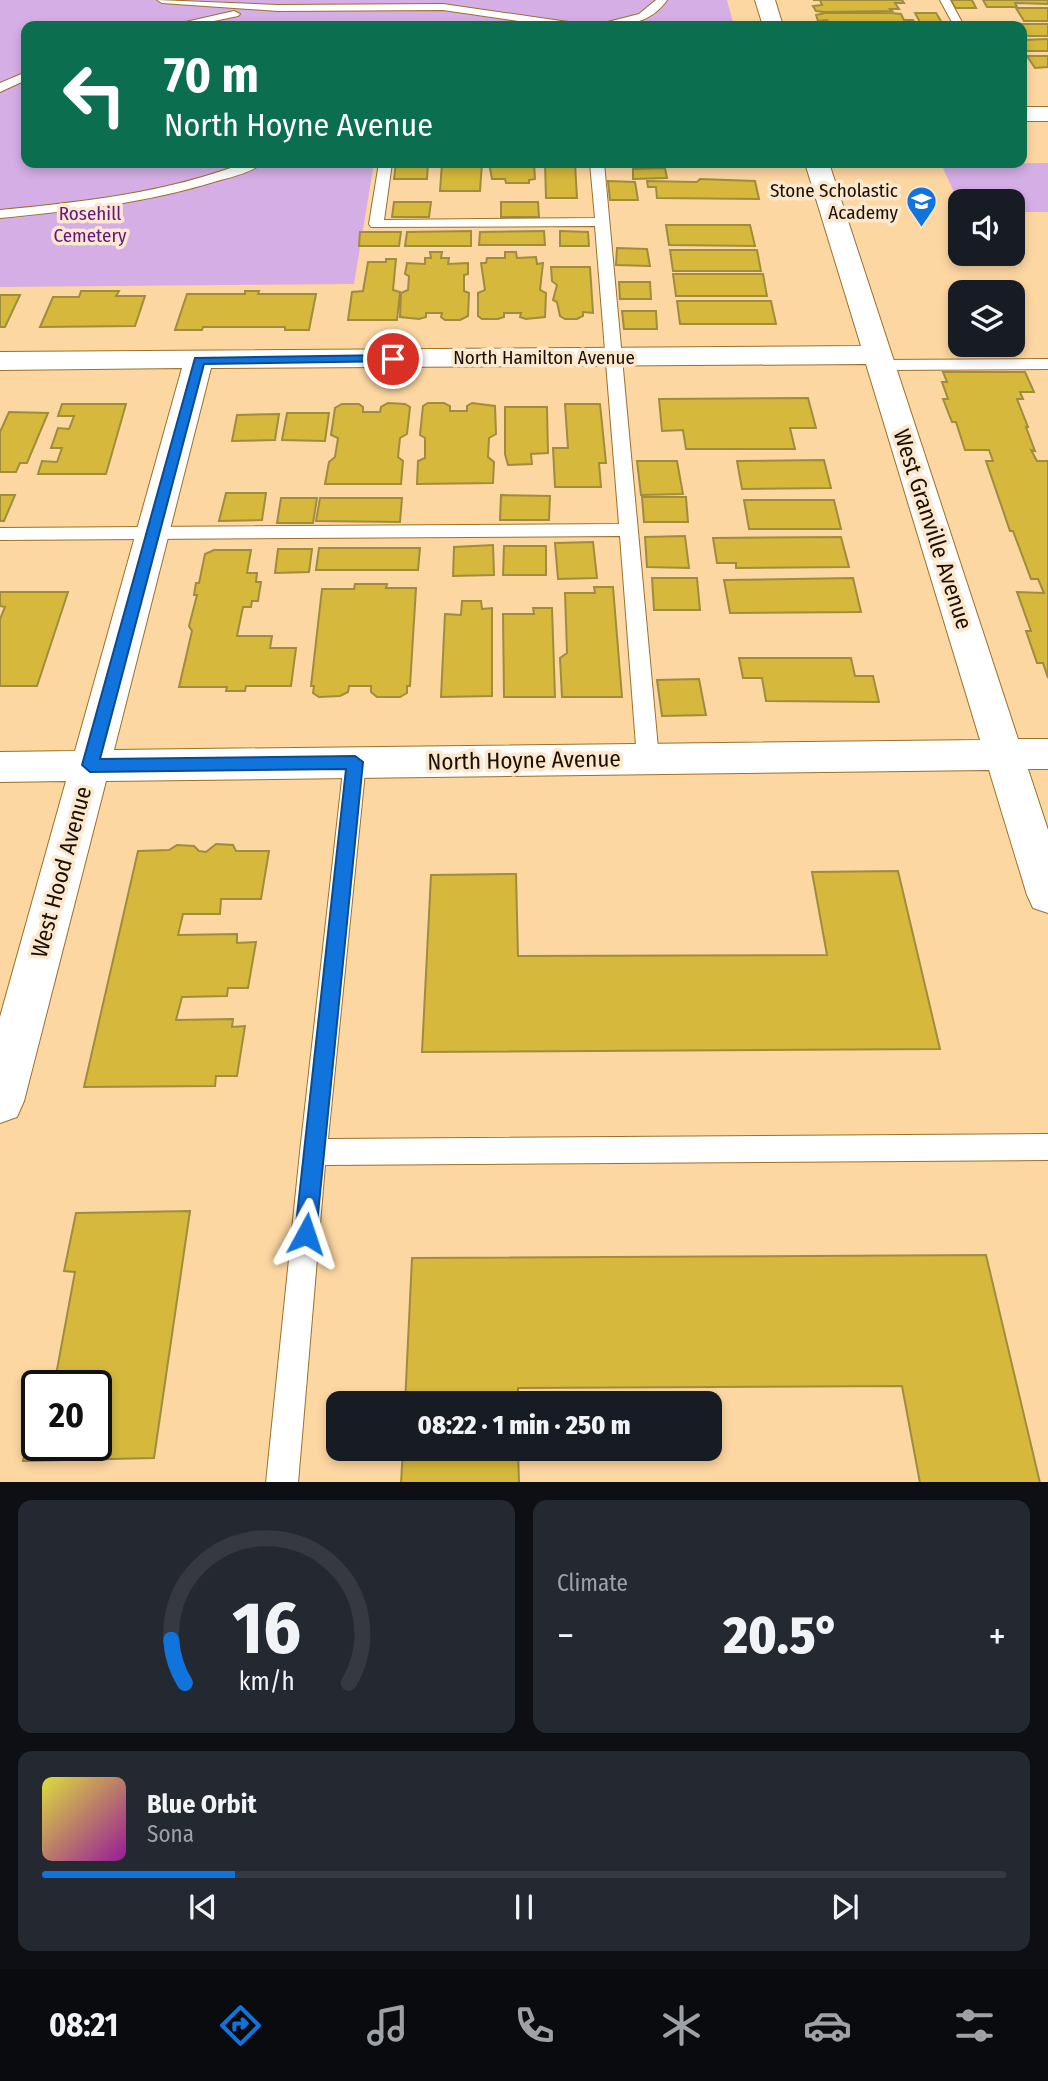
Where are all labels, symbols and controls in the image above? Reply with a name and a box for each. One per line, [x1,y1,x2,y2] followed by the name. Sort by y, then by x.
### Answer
[164,46,259,105] text: 70 m
[49,49,140,140] icon: left
[164,106,433,144] text: North Hoyne Avenue
[770,179,899,224] place label: Stone Scholastic Academy
[904,184,938,228] school or university icon: Stone Scholastic Academy
[948,189,1025,357] map controls
[948,189,1025,266] button: sound
[53,202,127,247] park label: Rosehill Cemetery
[948,280,1025,357] button: layers
[363,329,423,389] pin
[374,340,412,378] icon: arrive
[453,346,635,369] street label: North Hamilton Avenue
[887,425,979,633] street label: West Granville Avenue
[427,744,621,776] street label: North Hoyne Avenue
[25,783,97,961] street label: West Hood Avenue
[269,1197,343,1271] position arrow
[21,1370,112,1461] speed limit sign: 20
[418,1410,630,1441] text: 08:22 · 1 min · 250 m
[557,1569,628,1597] text: Climate
[232,1585,301,1672] text: 16
[724,1604,839,1667] text: 20.5°
[557,1613,574,1659] text: −
[989,1613,1006,1659] text: +
[239,1666,294,1696] text: km/h
[147,1789,257,1820] text: Blue Orbit
[147,1820,194,1848] text: Sona
[184,1888,222,1926] icon: previous
[505,1888,543,1926] icon: pause
[826,1888,864,1926] icon: next
[216,2001,265,2050] icon: directions
[363,2001,412,2050] icon: music
[510,2001,559,2050] icon: phone
[657,2001,706,2050] icon: climate
[803,2001,852,2050] icon: car
[950,2001,999,2050] icon: filters
[49,2006,118,2044] text: 08:21

